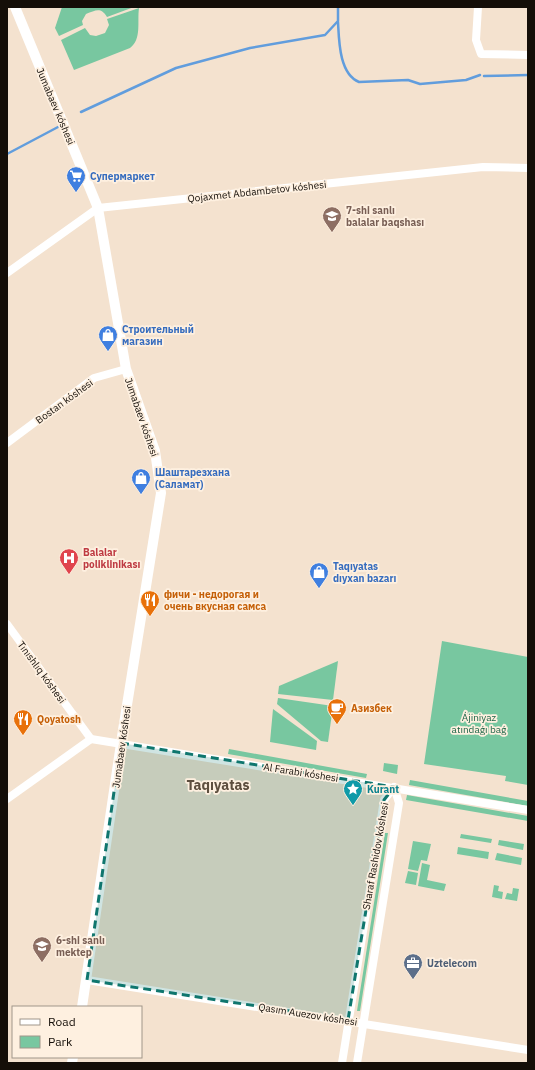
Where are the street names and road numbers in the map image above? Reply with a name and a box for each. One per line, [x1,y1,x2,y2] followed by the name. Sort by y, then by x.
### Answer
[33,66,78,147] street label: Jumabaev kóshesi
[187,178,327,205] street label: Qojaxmet Abdambetov kóshesi
[33,376,96,427] street label: Bostan kóshesi
[122,376,161,458] street label: Jumabaev kóshesi
[15,639,69,706] street label: Tınıshlıq kóshesi
[109,705,134,789] street label: Jumabaev kóshesi
[262,760,339,785] street label: Al Farabi kóshesi
[360,801,391,911] street label: Sharaf Rashidov kóshesi
[258,1000,358,1029] street label: Qasım Auezov kóshesi

